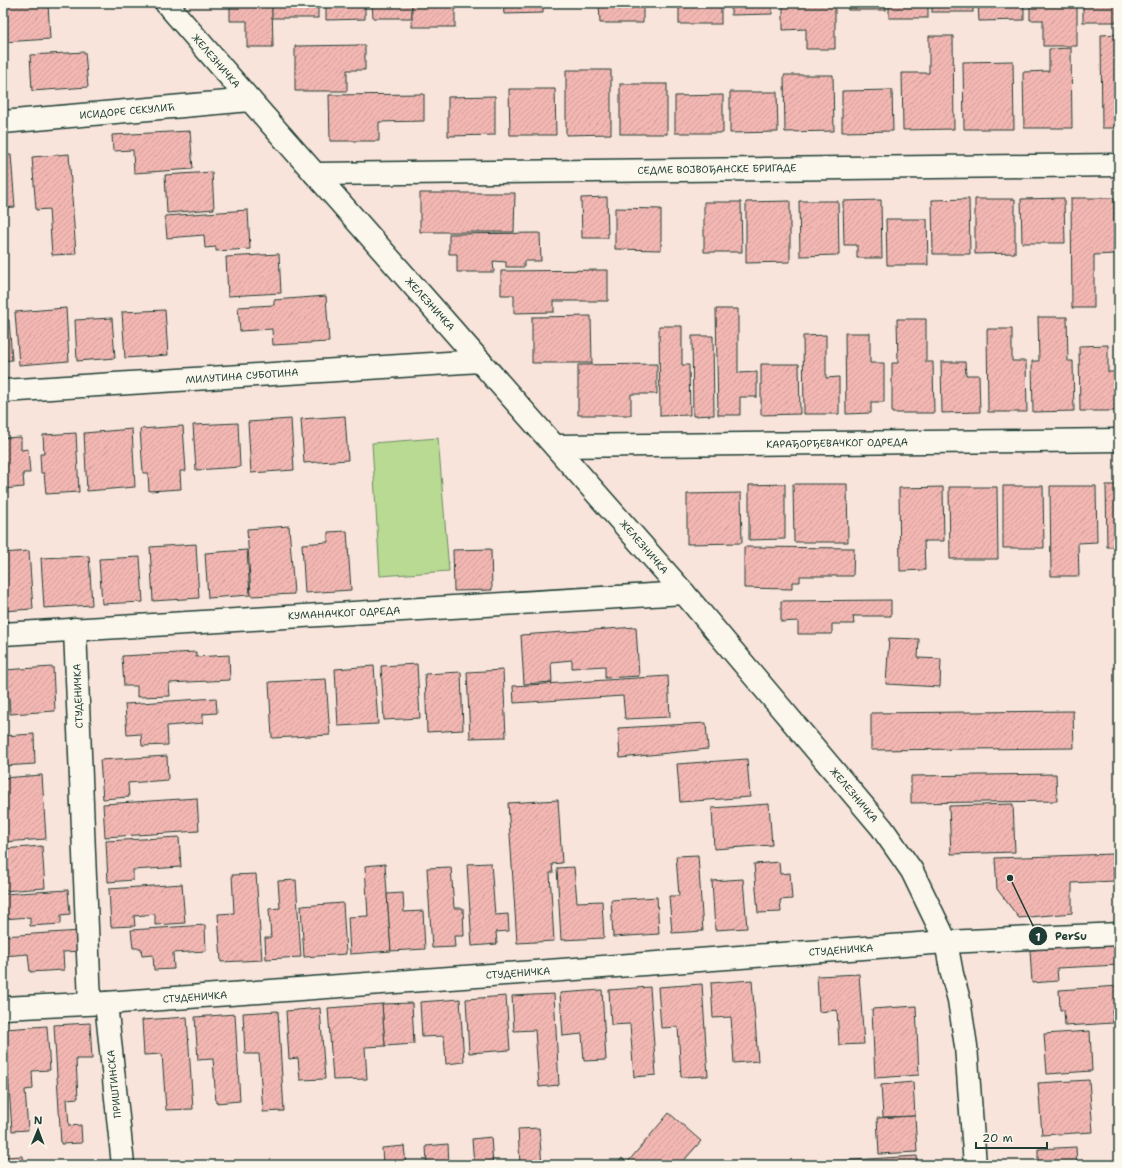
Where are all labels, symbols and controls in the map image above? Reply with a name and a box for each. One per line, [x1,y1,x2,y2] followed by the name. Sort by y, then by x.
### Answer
[189,31,243,91] street label: ЖЕЛЕЗНИЧКА
[79,100,176,122] street label: ИСИДОРЕ СЕКУЛИЋ
[637,161,797,177] street label: СЕДМЕ ВОЈВОЂАНСКЕ БРИГАДЕ
[403,274,457,334] street label: ЖЕЛЕЗНИЧКА
[185,366,299,386] street label: МИЛУТИНА СУБОТИНА
[766,435,908,451] street label: КАРАЂОРЂЕВАЧКОГ ОДРЕДА
[617,517,671,577] street label: ЖЕЛЕЗНИЧКА
[287,604,401,622] street label: КУМАНАЧКОГ ОДРЕДА
[70,663,86,729] street label: СТУДЕНИЧКА
[827,765,881,825] street label: ЖЕЛЕЗНИЧКА
[1028,925,1095,948] callout: PerSu
[1035,929,1041,945] text: 1
[1055,929,1087,944] text: PerSu
[808,941,874,959] street label: СТУДЕНИЧКА
[485,964,551,982] street label: СТУДЕНИЧКА
[162,988,228,1006] street label: СТУДЕНИЧКА
[104,1049,124,1119] street label: ПРИШТИНСКА
[18,1110,58,1150] north arrow
[34,1113,43,1128] text: N
[976,1124,1047,1150] scale bar
[982,1130,1013,1146] text: 20 m

